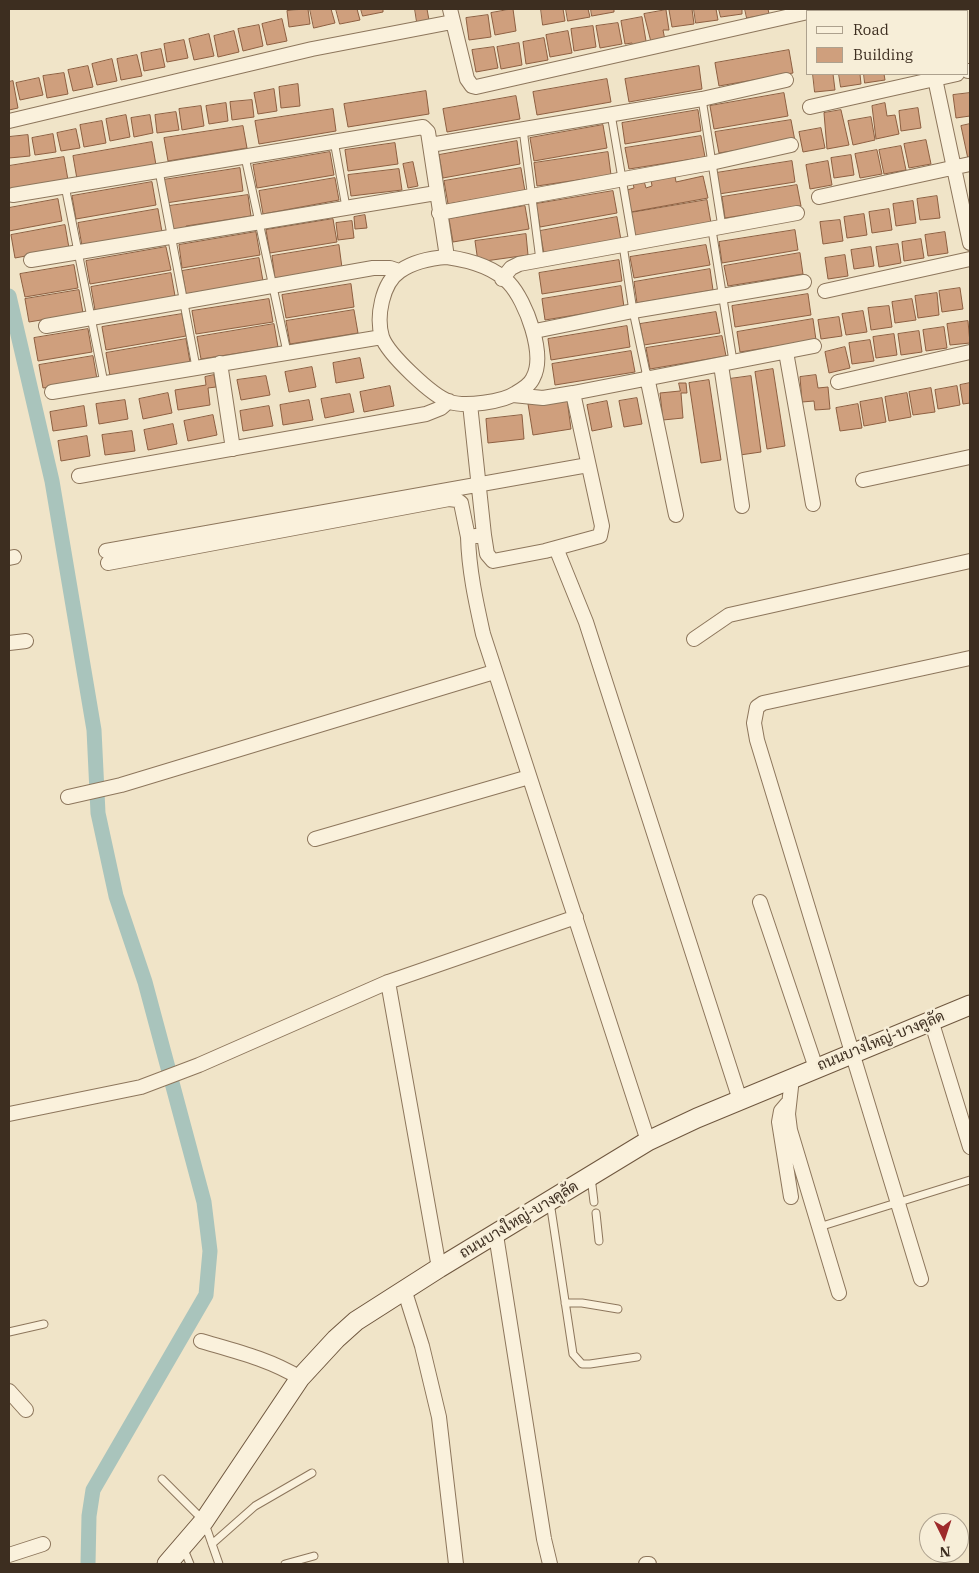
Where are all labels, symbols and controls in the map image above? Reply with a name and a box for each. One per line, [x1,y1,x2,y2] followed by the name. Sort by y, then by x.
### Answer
[806,10,969,75] legend
[853,20,889,39] text: Road
[853,45,913,64] text: Building
[815,1007,947,1075] street label: ถนนบางใหญ่-บางคูลัด
[456,1177,582,1263] street label: ถนนบางใหญ่-บางคูลัด
[919,1513,969,1563] north arrow
[939,1543,951,1561] text: N

